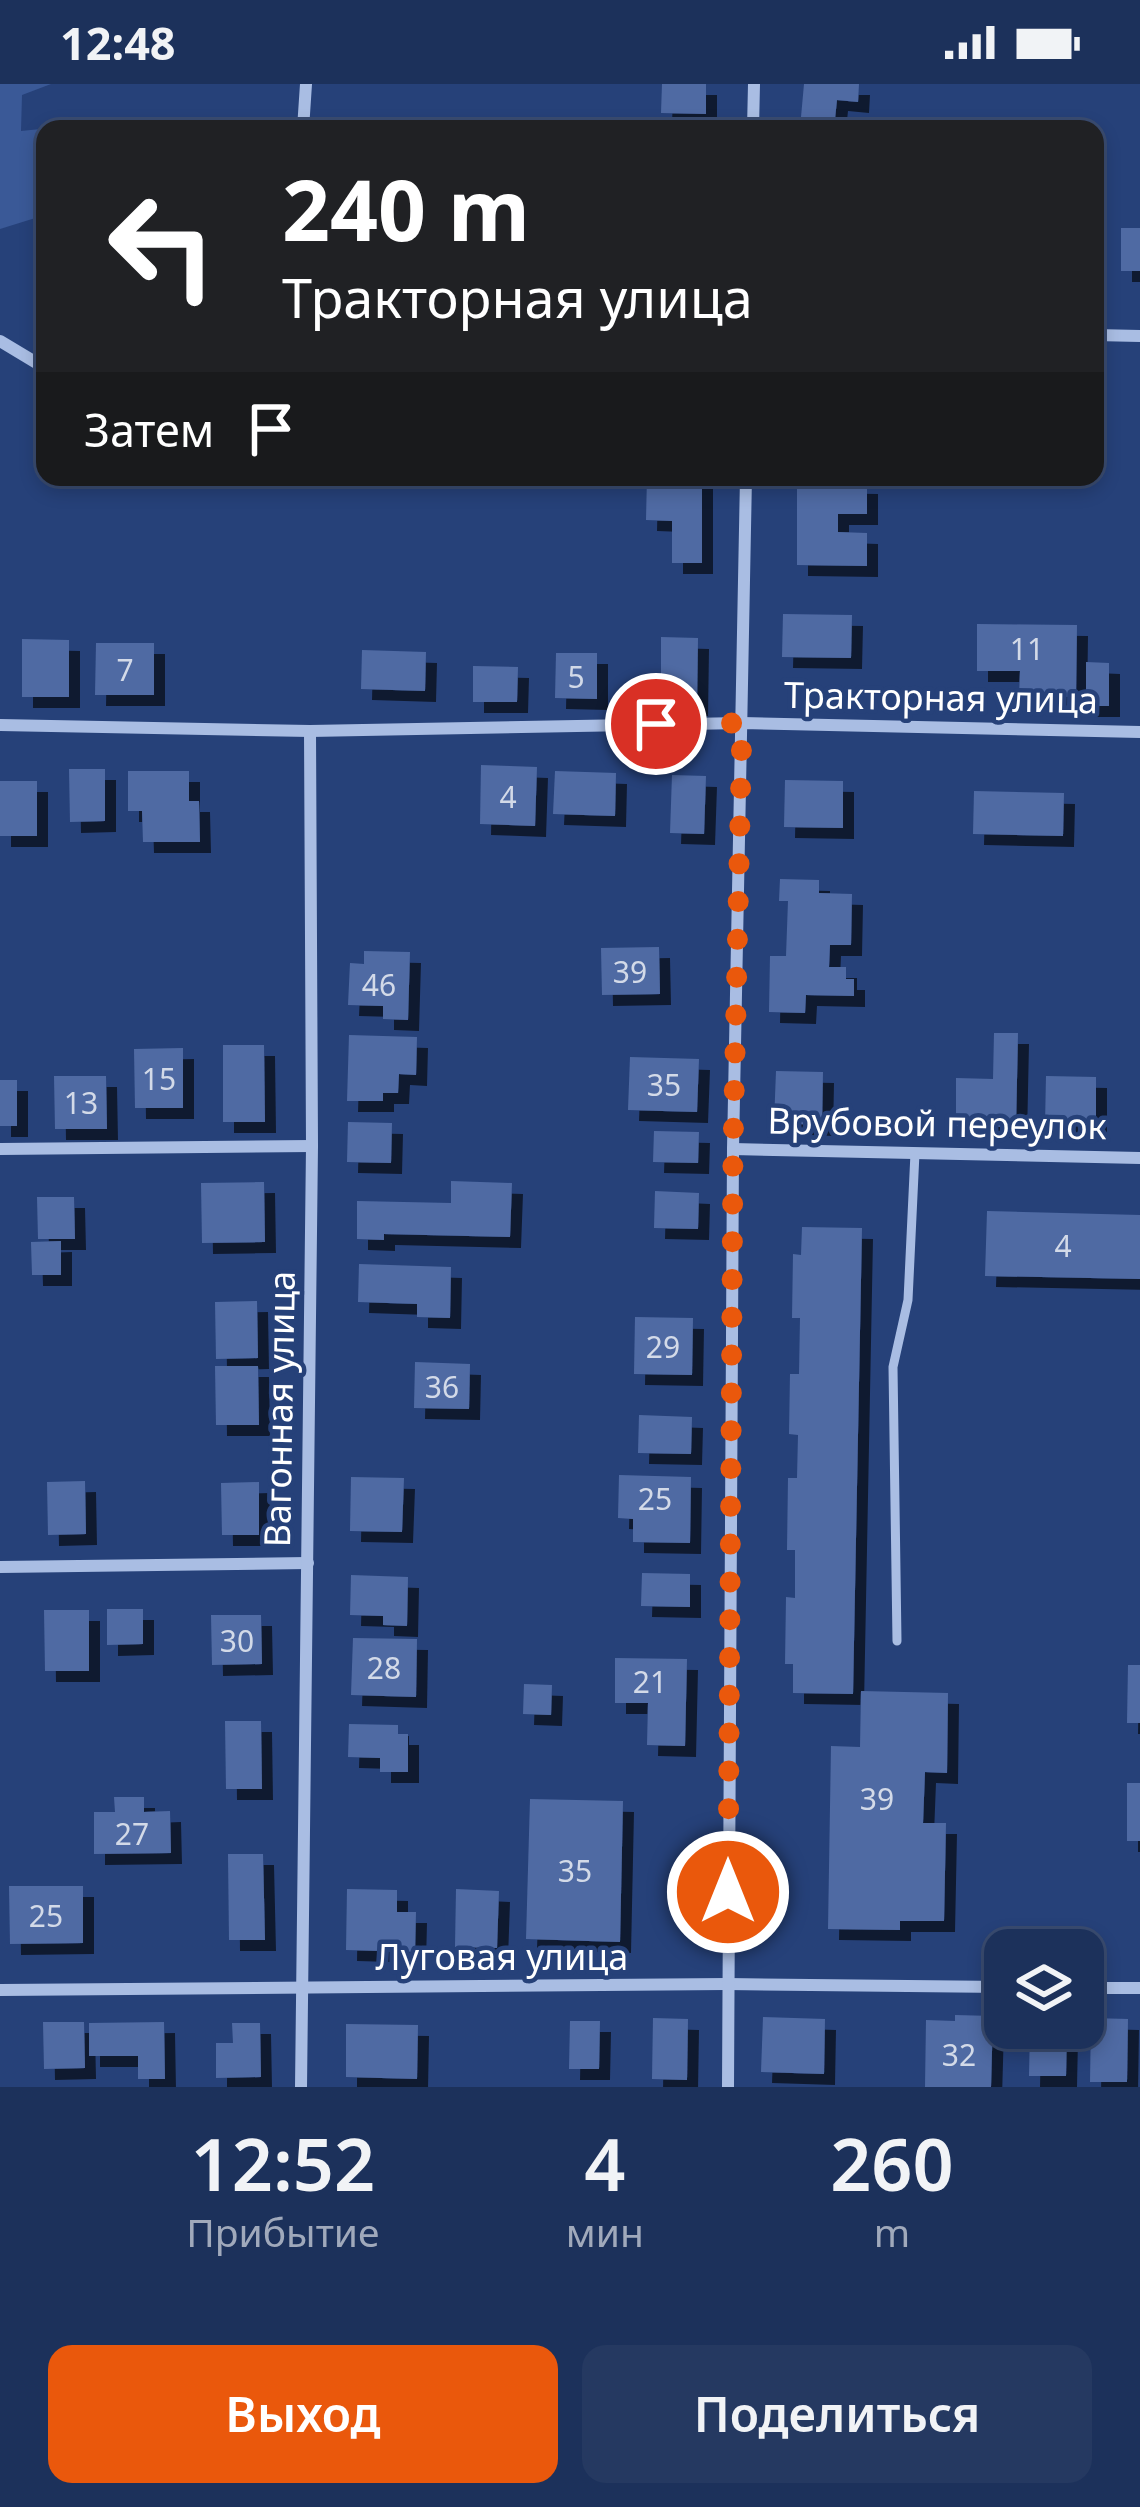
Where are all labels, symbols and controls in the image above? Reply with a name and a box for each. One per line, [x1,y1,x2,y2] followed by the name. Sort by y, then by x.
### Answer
[60,12,176,73] text: 12:48
[282,151,530,266] text: 240 m
[84,168,240,324] icon: left
[282,260,753,334] text: Тракторная улица
[238,396,304,462] icon: arrive
[84,399,214,460] text: Затем
[1010,628,1044,669] house number: 11
[116,649,134,690] house number: 7
[567,656,585,697] house number: 5
[784,670,1098,724] street label: Тракторная улица
[605,673,707,775] pin
[623,691,689,757] icon: arrive
[499,776,517,817] house number: 4
[613,951,647,992] house number: 39
[362,964,396,1005] house number: 46
[142,1058,176,1099] house number: 15
[647,1064,681,1105] house number: 35
[64,1082,98,1123] house number: 13
[767,1096,1107,1150] street label: Врубовой переулок
[1054,1225,1072,1266] house number: 4
[252,1270,306,1548] street label: Вагонная улица
[646,1326,680,1367] house number: 29
[425,1366,459,1407] house number: 36
[638,1478,672,1519] house number: 25
[220,1620,254,1661] house number: 30
[367,1647,401,1688] house number: 28
[633,1661,667,1702] house number: 21
[860,1778,894,1819] house number: 39
[115,1813,149,1854] house number: 27
[665,1829,791,1955] position arrow
[558,1850,592,1891] house number: 35
[29,1895,63,1936] house number: 25
[984,1929,1104,2049] map controls
[984,1929,1104,2049] button: layers
[376,1932,628,1981] street label: Луговая улица
[942,2034,976,2075] house number: 32
[191,2114,375,2212] text: 12:52
[584,2114,625,2212] text: 4
[830,2114,954,2212] text: 260
[186,2205,380,2258] text: Прибытие
[566,2205,644,2258] text: мин
[874,2205,910,2258] text: m
[48,2345,558,2483] button: Выход
[582,2345,1092,2483] button: Поделиться

